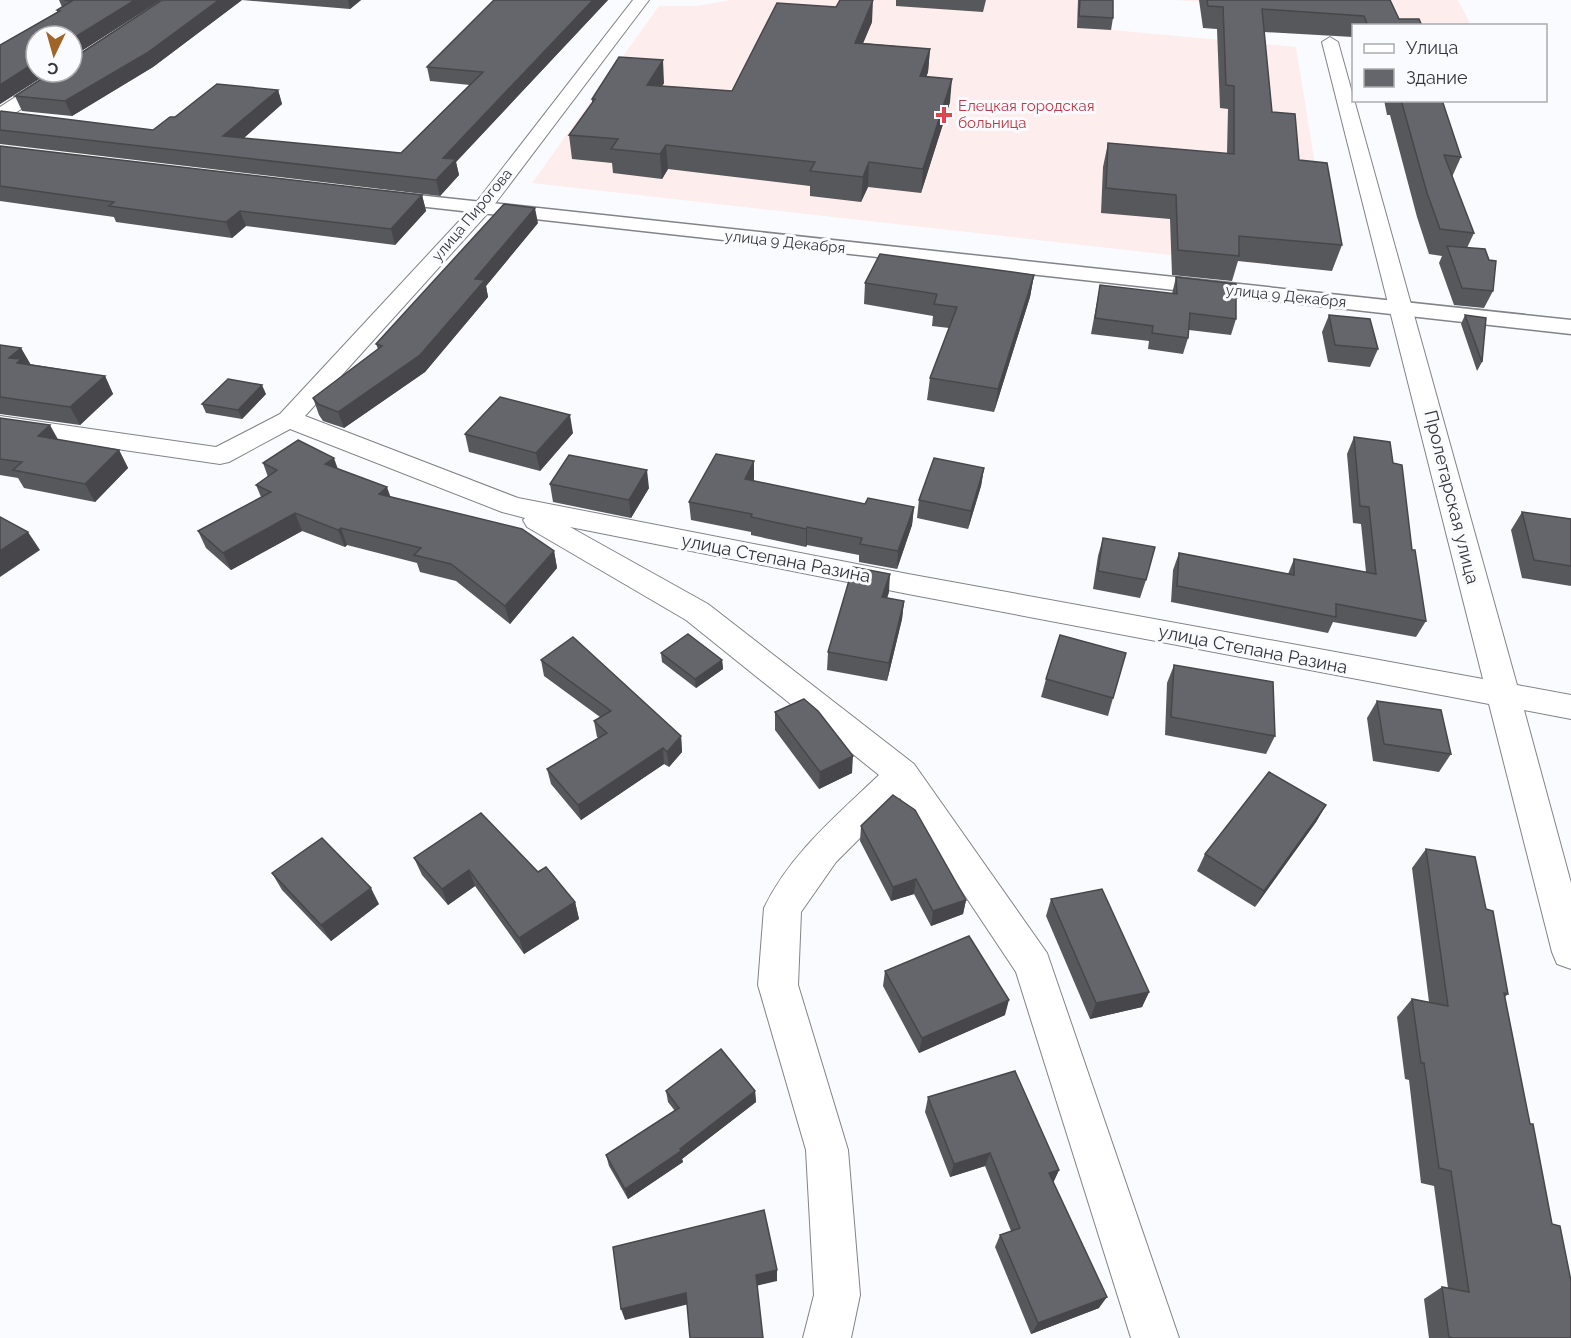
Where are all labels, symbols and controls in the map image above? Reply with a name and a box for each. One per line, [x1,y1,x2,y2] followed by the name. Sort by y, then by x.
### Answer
[24,24,84,84] north arrow
[1352,24,1547,102] legend
[1406,37,1458,58] text: Улица
[46,59,59,78] text: С
[1406,67,1468,88] text: Здание
[958,97,1095,132] place label: Елецкая городская больница
[935,106,953,124] marker: Елецкая городская больница
[428,165,516,265] street label: улица Пирогова
[724,227,846,257] street label: улица 9 Декабря
[1225,281,1347,311] street label: улица 9 Декабря
[1420,408,1484,586] street label: Пролетарская улица
[680,529,872,587] street label: улица Степана Разина
[1157,620,1349,678] street label: улица Степана Разина

